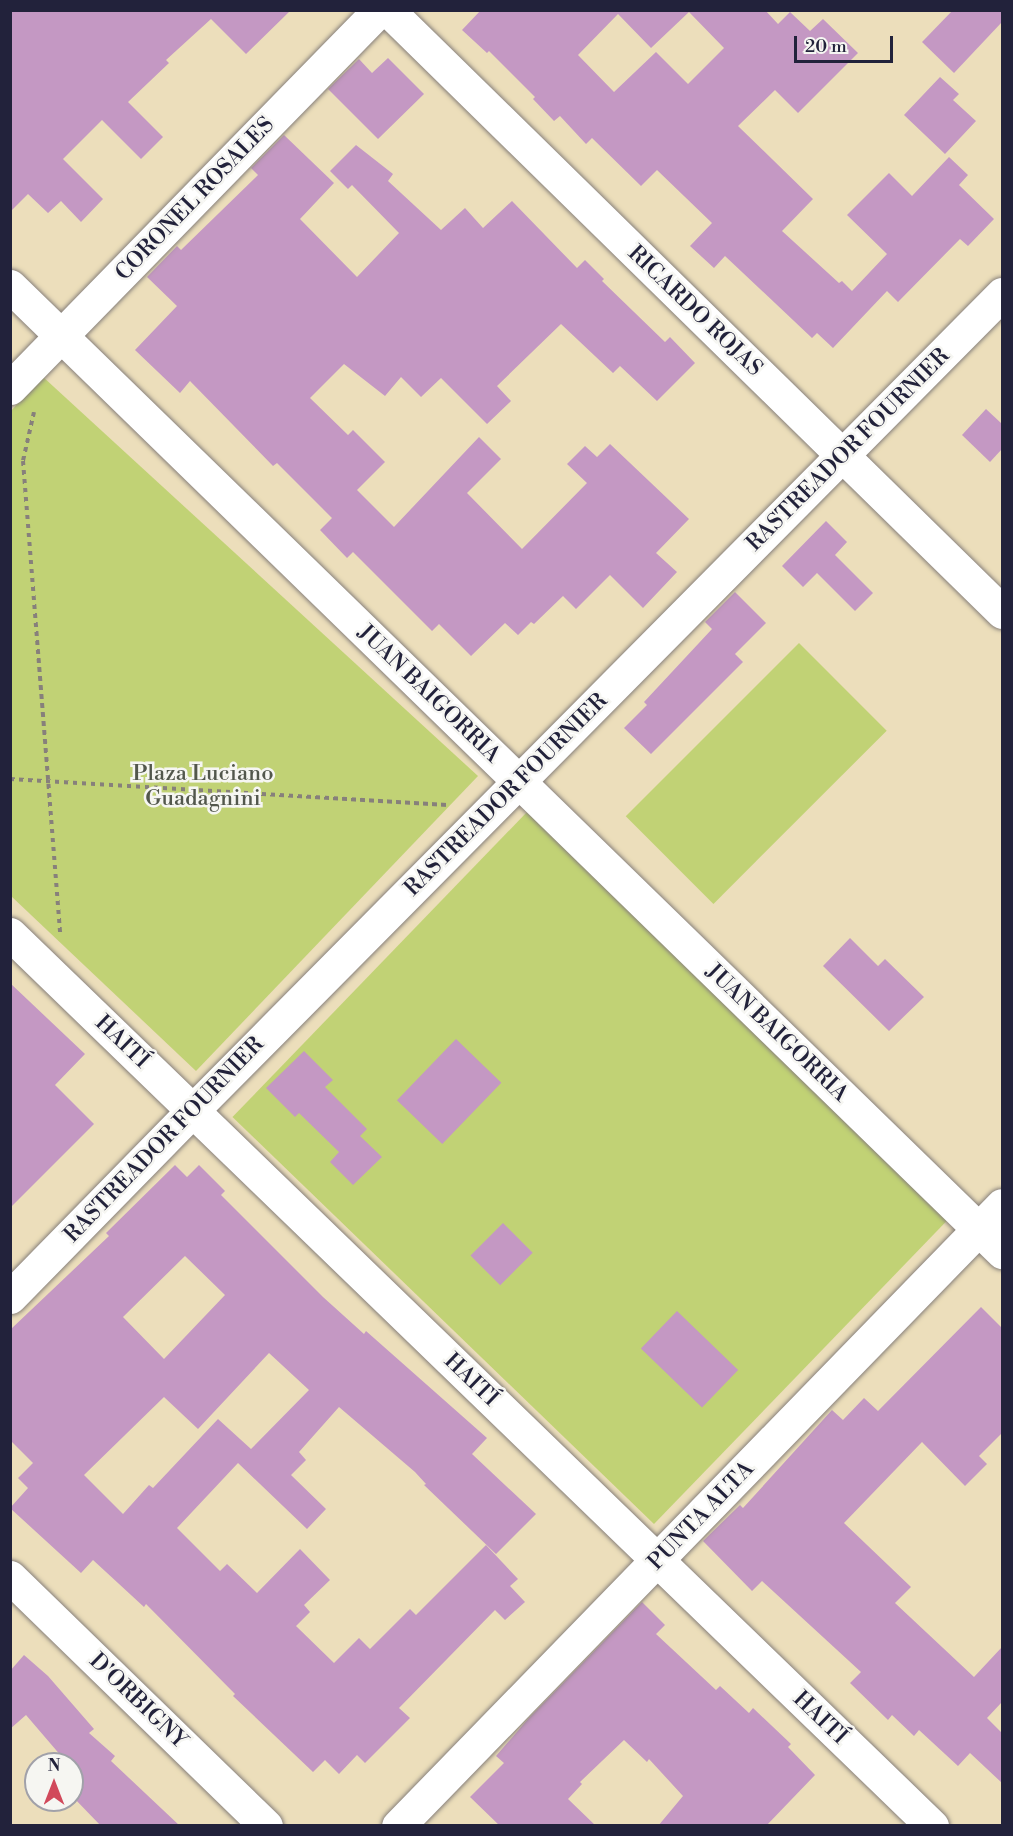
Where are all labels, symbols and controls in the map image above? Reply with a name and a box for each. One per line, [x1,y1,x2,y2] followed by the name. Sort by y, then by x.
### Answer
[797,24,896,62] scale bar
[805,35,847,58] text: 20 m
[110,112,280,286] street label: CORONEL ROSALES
[622,240,768,382] street label: RICARDO ROJAS
[741,343,955,557] street label: RASTREADOR FOURNIER
[353,620,505,768] street label: JUAN BAIGORRIA
[399,688,613,902] street label: RASTREADOR FOURNIER
[133,760,273,812] park label: Plaza Luciano Guadagnini
[701,959,853,1107] street label: JUAN BAIGORRIA
[89,1010,155,1074] street label: HAITÍ
[59,1032,269,1248] street label: RASTREADOR FOURNIER
[438,1348,504,1412] street label: HAITÍ
[643,1456,759,1576] street label: PUNTA ALTA
[84,1648,192,1754] street label: D'ORBIGNY
[787,1686,853,1750] street label: HAITÍ
[24,1752,84,1812] north arrow
[48,1756,60,1776] text: N

